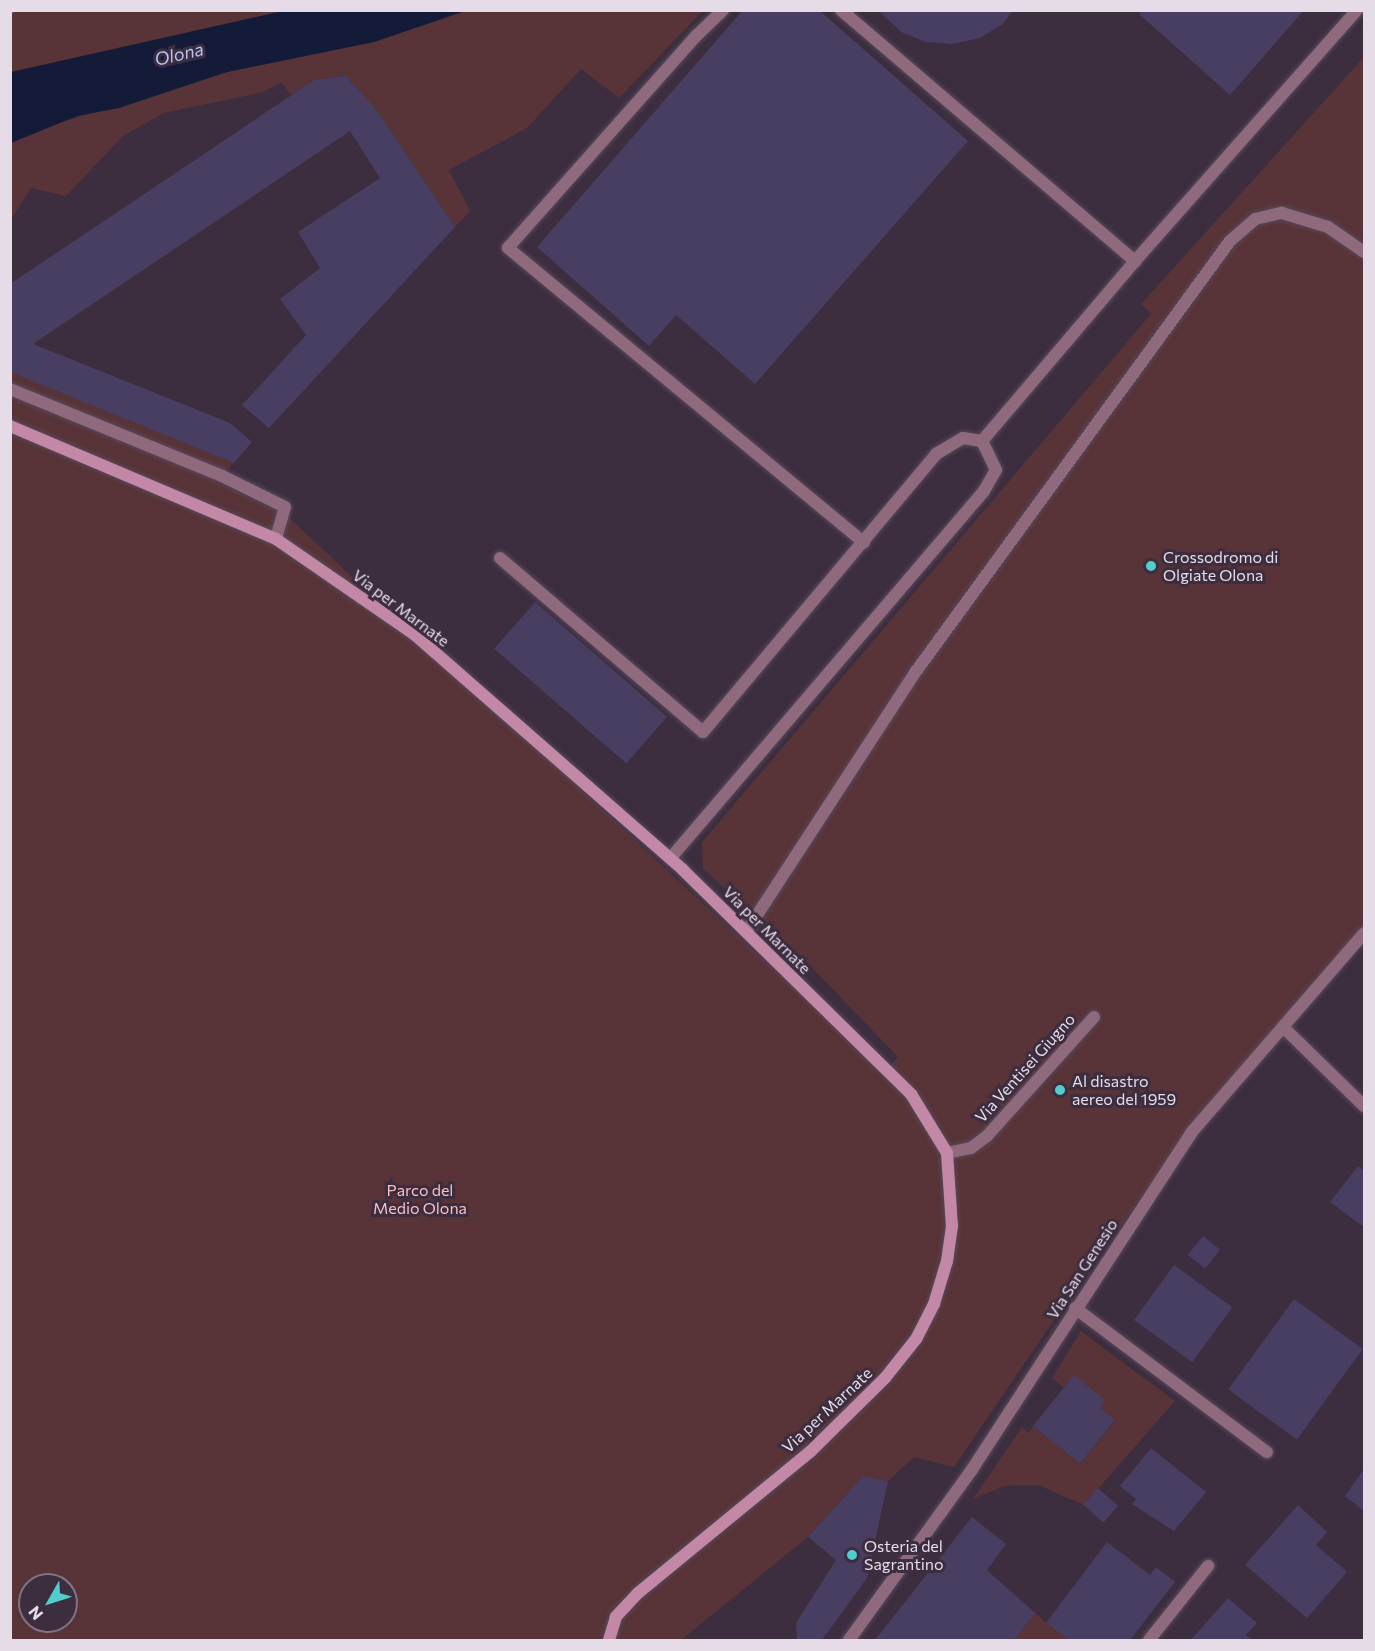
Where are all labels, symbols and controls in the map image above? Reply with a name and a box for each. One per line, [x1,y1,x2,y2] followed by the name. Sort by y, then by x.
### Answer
[152,38,206,70] water label: Olona
[1163,547,1278,585] place label: Crossodromo di Olgiate Olona
[1144,559,1158,573] marker: Crossodromo di Olgiate Olona
[349,565,453,651] street label: Via per Marnate
[719,882,815,978] street label: Via per Marnate
[971,1010,1079,1126] street label: Via Ventisei Giugno
[1072,1071,1176,1109] place label: Al disastro aereo del 1959
[1053,1083,1067,1097] marker: Al disastro aereo del 1959
[373,1180,467,1218] park label: Parco del Medio Olona
[1043,1215,1121,1323] street label: Via San Genesio
[778,1363,876,1457] street label: Via per Marnate
[864,1536,944,1574] place label: Osteria del Sagrantino
[845,1548,859,1562] marker: Osteria del Sagrantino
[18,1573,78,1633] north arrow
[24,1603,46,1624] text: N

